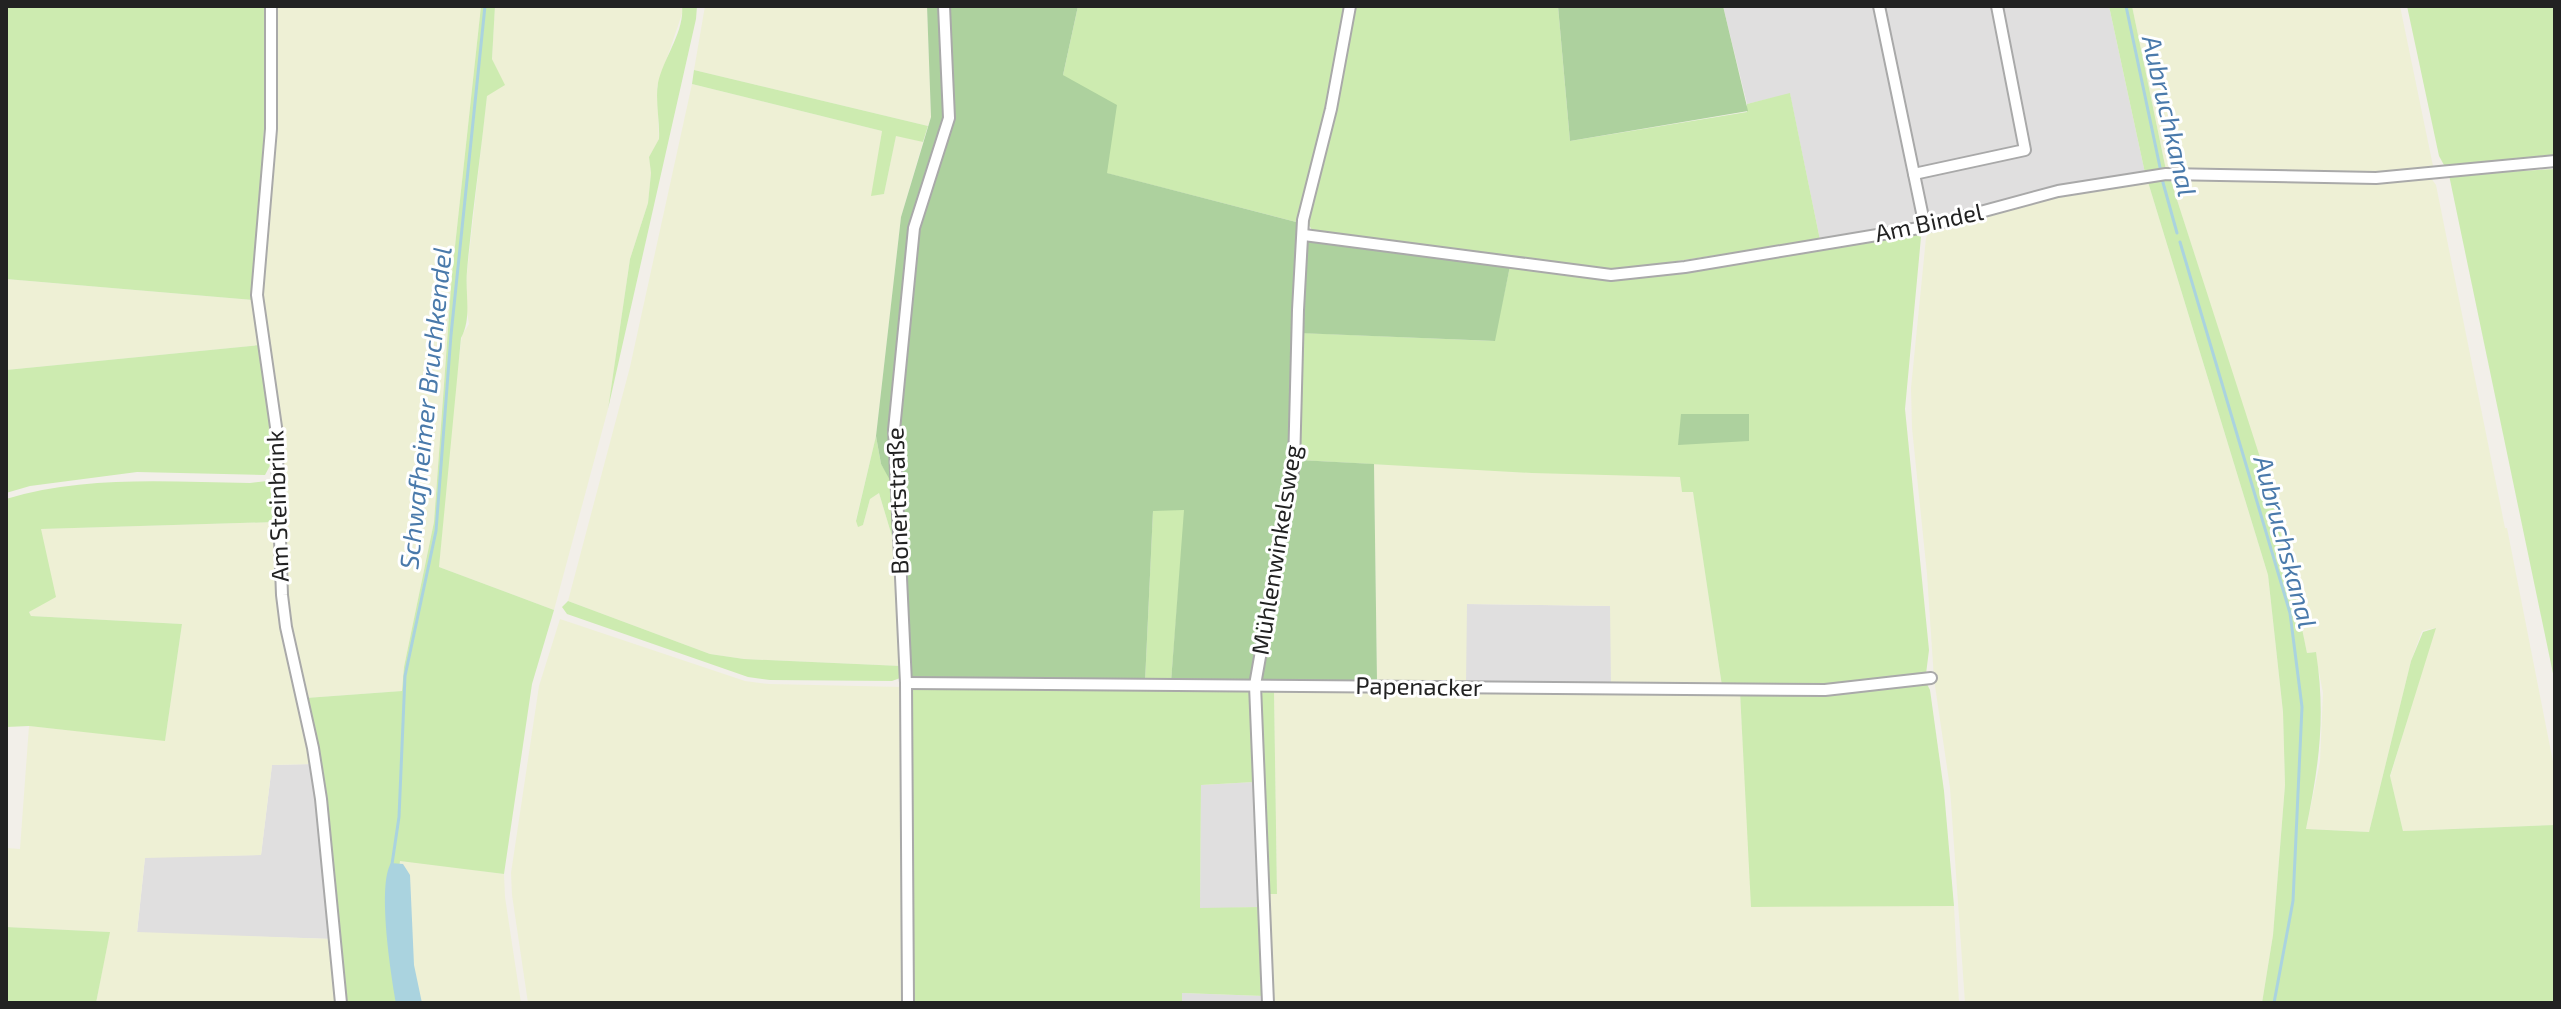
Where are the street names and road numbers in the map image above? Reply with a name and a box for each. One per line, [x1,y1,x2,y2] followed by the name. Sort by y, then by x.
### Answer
[1872,196,1985,247] street label: Am Bindel
[879,427,914,575] street label: Bonertstraße
[259,430,294,582] street label: Am Steinbrink
[1245,443,1306,657] street label: Mühlenwinkelsweg
[1355,670,1483,701] street label: Papenacker

